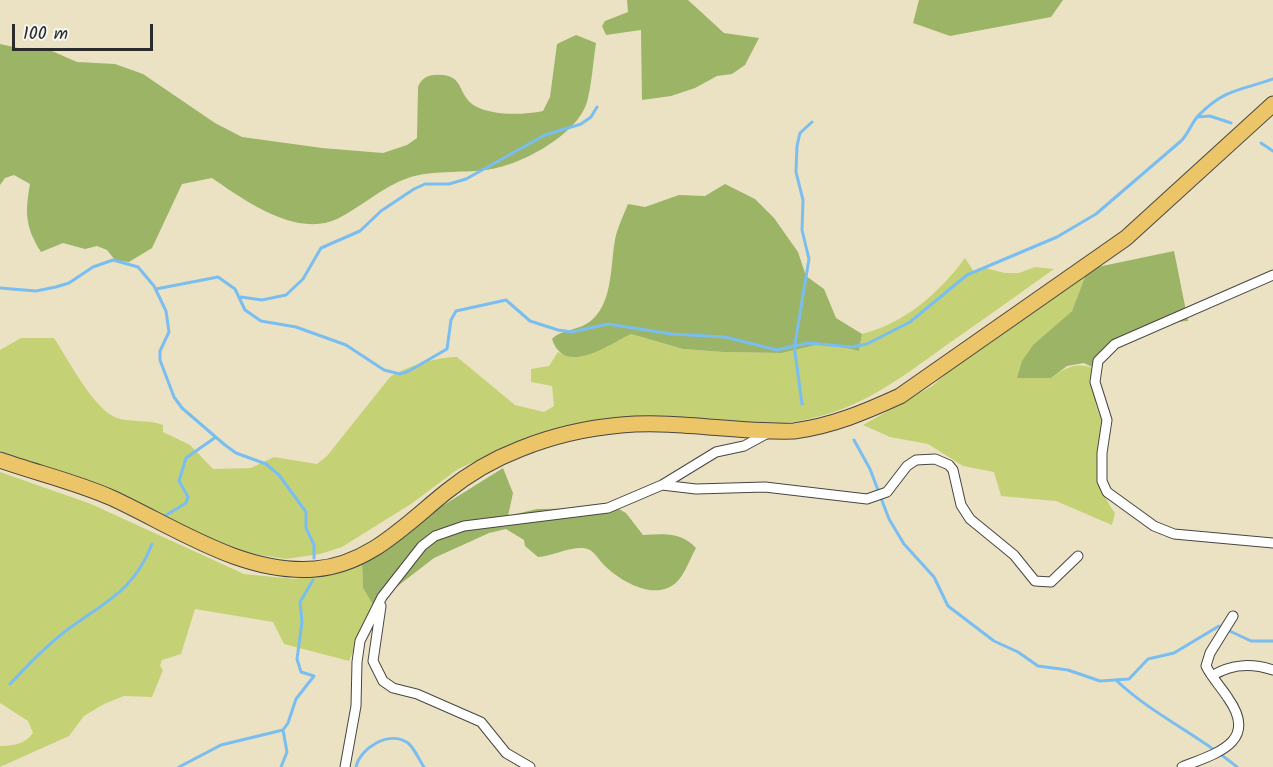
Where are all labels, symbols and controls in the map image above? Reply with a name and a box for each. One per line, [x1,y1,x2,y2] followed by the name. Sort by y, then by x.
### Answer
[15,12,156,50] scale bar
[23,20,68,49] text: 100 m

